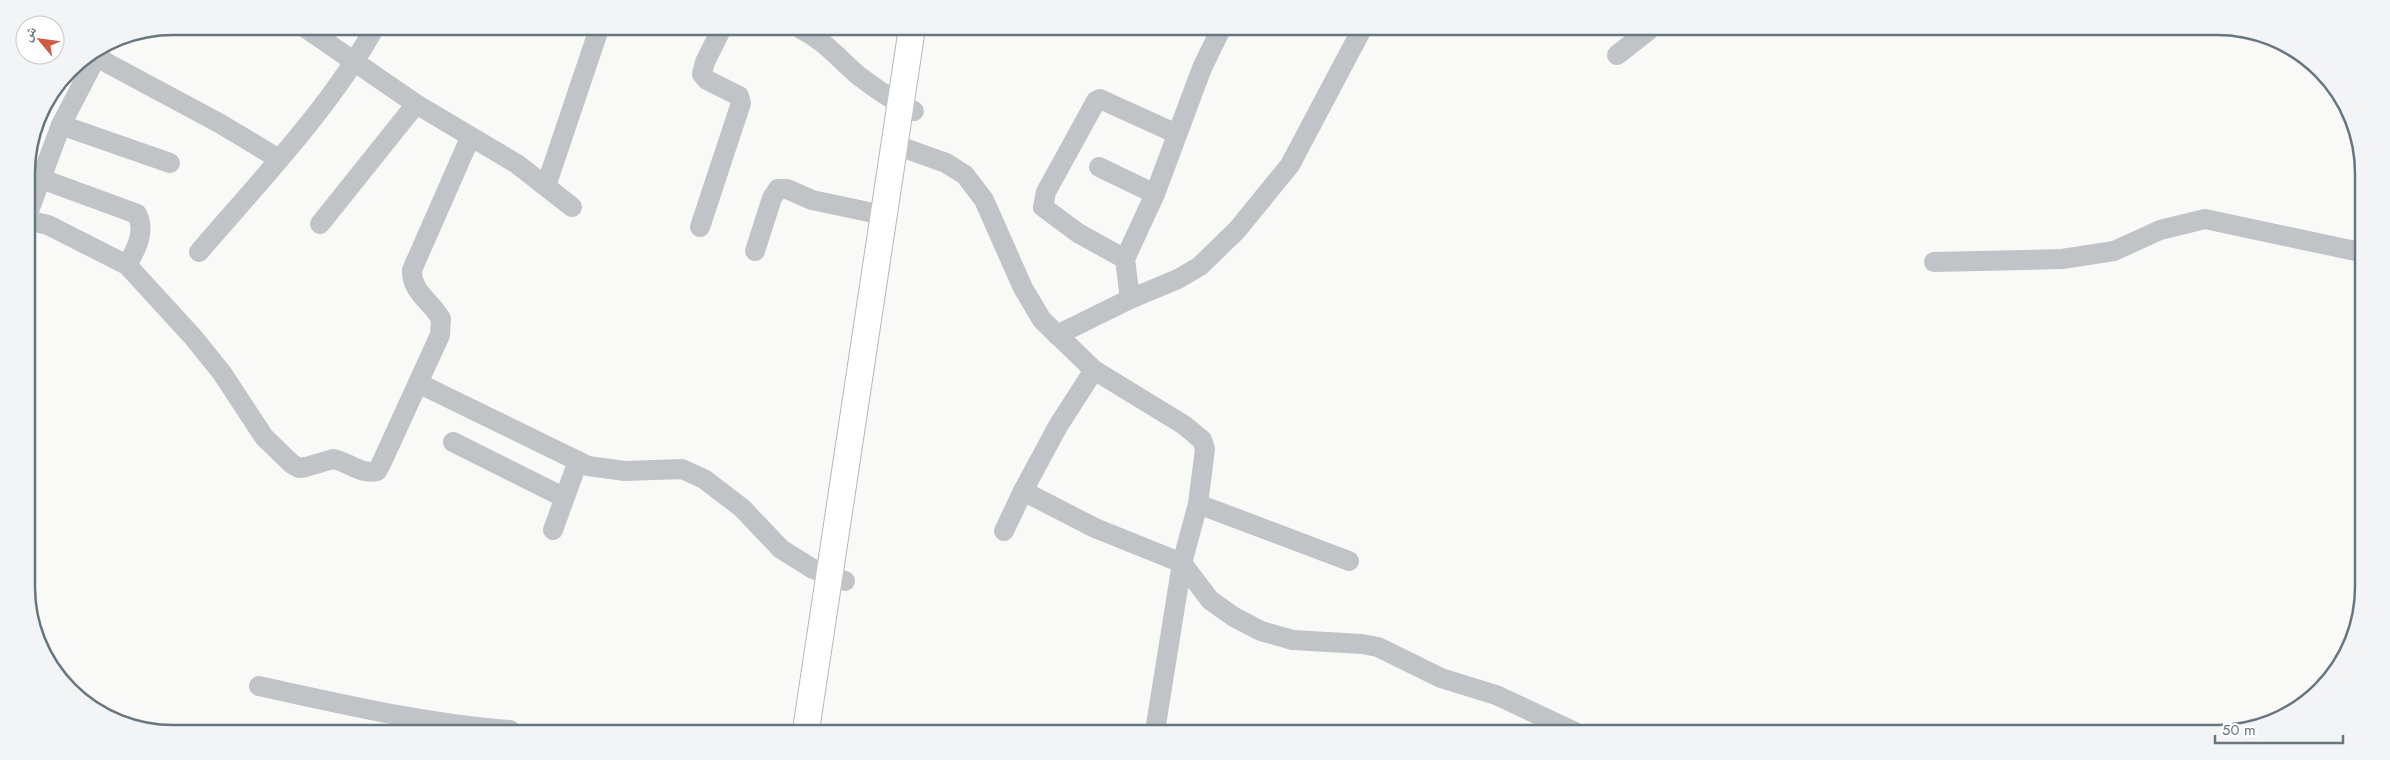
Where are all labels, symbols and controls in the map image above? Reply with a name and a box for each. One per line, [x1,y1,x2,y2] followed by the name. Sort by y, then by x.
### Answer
[15,15,65,65] north arrow
[16,22,41,45] text: ش
[2215,712,2342,744] scale bar
[2222,719,2256,741] text: 50 m

